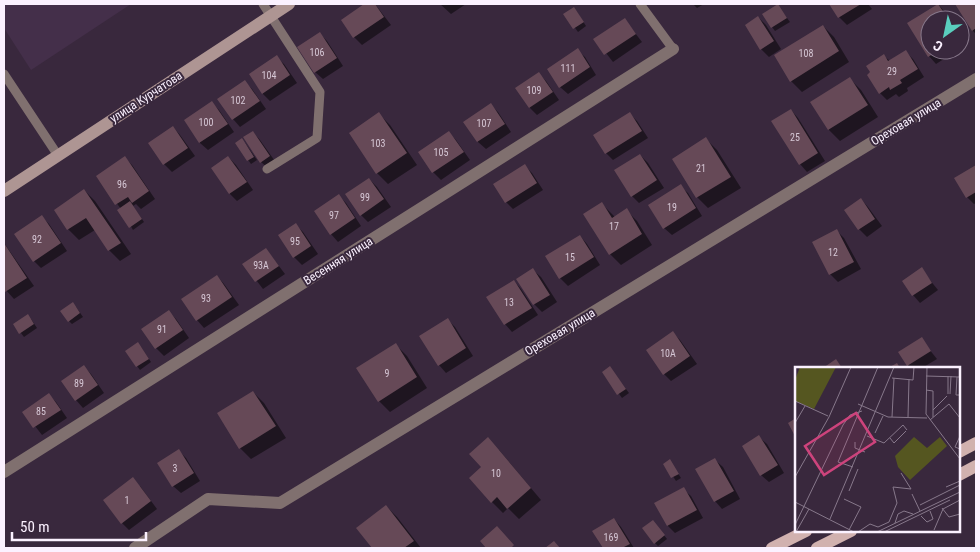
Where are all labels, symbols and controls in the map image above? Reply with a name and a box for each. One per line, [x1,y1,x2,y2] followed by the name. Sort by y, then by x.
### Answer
[920,10,970,60] north arrow
[930,37,946,55] text: С
[310,47,324,58] house number: 106
[799,48,813,59] house number: 108
[561,63,575,74] house number: 111
[887,66,897,77] house number: 29
[107,68,185,126] street label: улица Курчатова
[262,70,276,81] house number: 104
[527,85,541,96] house number: 109
[231,95,245,106] house number: 102
[868,95,944,148] street label: Ореховая улица
[199,117,213,128] house number: 100
[477,118,491,129] house number: 107
[790,132,800,143] house number: 25
[371,138,385,149] house number: 103
[434,147,448,158] house number: 105
[696,163,706,174] house number: 21
[117,179,127,190] house number: 96
[360,192,370,203] house number: 99
[667,202,677,213] house number: 19
[329,210,339,221] house number: 97
[609,221,619,232] house number: 17
[32,234,42,245] house number: 92
[301,234,375,288] street label: Весенняя улица
[290,236,300,247] house number: 95
[828,247,838,258] house number: 12
[565,252,575,263] house number: 15
[253,260,269,271] house number: 93А
[201,293,211,304] house number: 93
[504,297,514,308] house number: 13
[522,305,598,358] street label: Ореховая улица
[157,324,167,335] house number: 91
[660,348,676,359] house number: 10А
[795,367,960,532] inset map
[385,368,390,379] house number: 9
[74,378,84,389] house number: 89
[36,406,46,417] house number: 85
[173,463,178,474] house number: 3
[491,468,501,479] house number: 10
[125,495,129,506] house number: 1
[12,510,146,542] scale bar
[20,518,50,536] text: 50 m
[604,532,618,543] house number: 169

